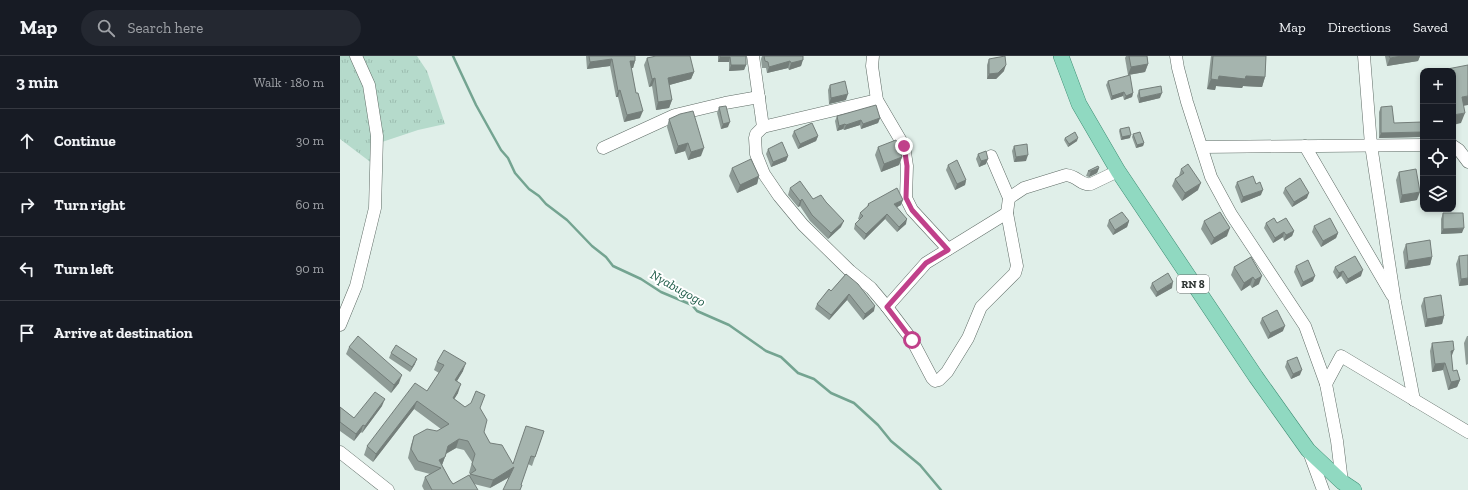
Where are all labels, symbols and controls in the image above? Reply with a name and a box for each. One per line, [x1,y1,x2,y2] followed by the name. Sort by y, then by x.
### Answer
[81,10,361,46] search box
[20,16,57,39] text: Map
[95,17,117,39] icon: search
[127,19,203,37] text: Search here
[1279,19,1306,36] text: Map
[1328,19,1391,36] text: Directions
[1413,19,1448,36] text: Saved
[1420,68,1456,212] map controls
[1420,68,1456,104] button: +
[16,72,58,92] text: 3 min
[254,75,324,90] text: Walk · 180 m
[1420,104,1456,140] button: −
[16,130,38,152] icon: ahead
[54,132,116,150] text: Continue
[296,133,324,148] text: 30 m
[895,137,913,155] route end
[1420,140,1456,176] button: locate
[1420,176,1456,212] button: layers
[16,194,38,216] icon: right
[54,196,125,214] text: Turn right
[295,197,324,212] text: 60 m
[16,258,38,280] icon: left
[54,260,114,278] text: Turn left
[295,261,324,276] text: 90 m
[648,267,708,309] water label: Nyabugogo
[1177,275,1209,293] road number: RN 8
[16,322,38,344] icon: arrive
[54,324,193,342] text: Arrive at destination
[903,331,921,349] route start

